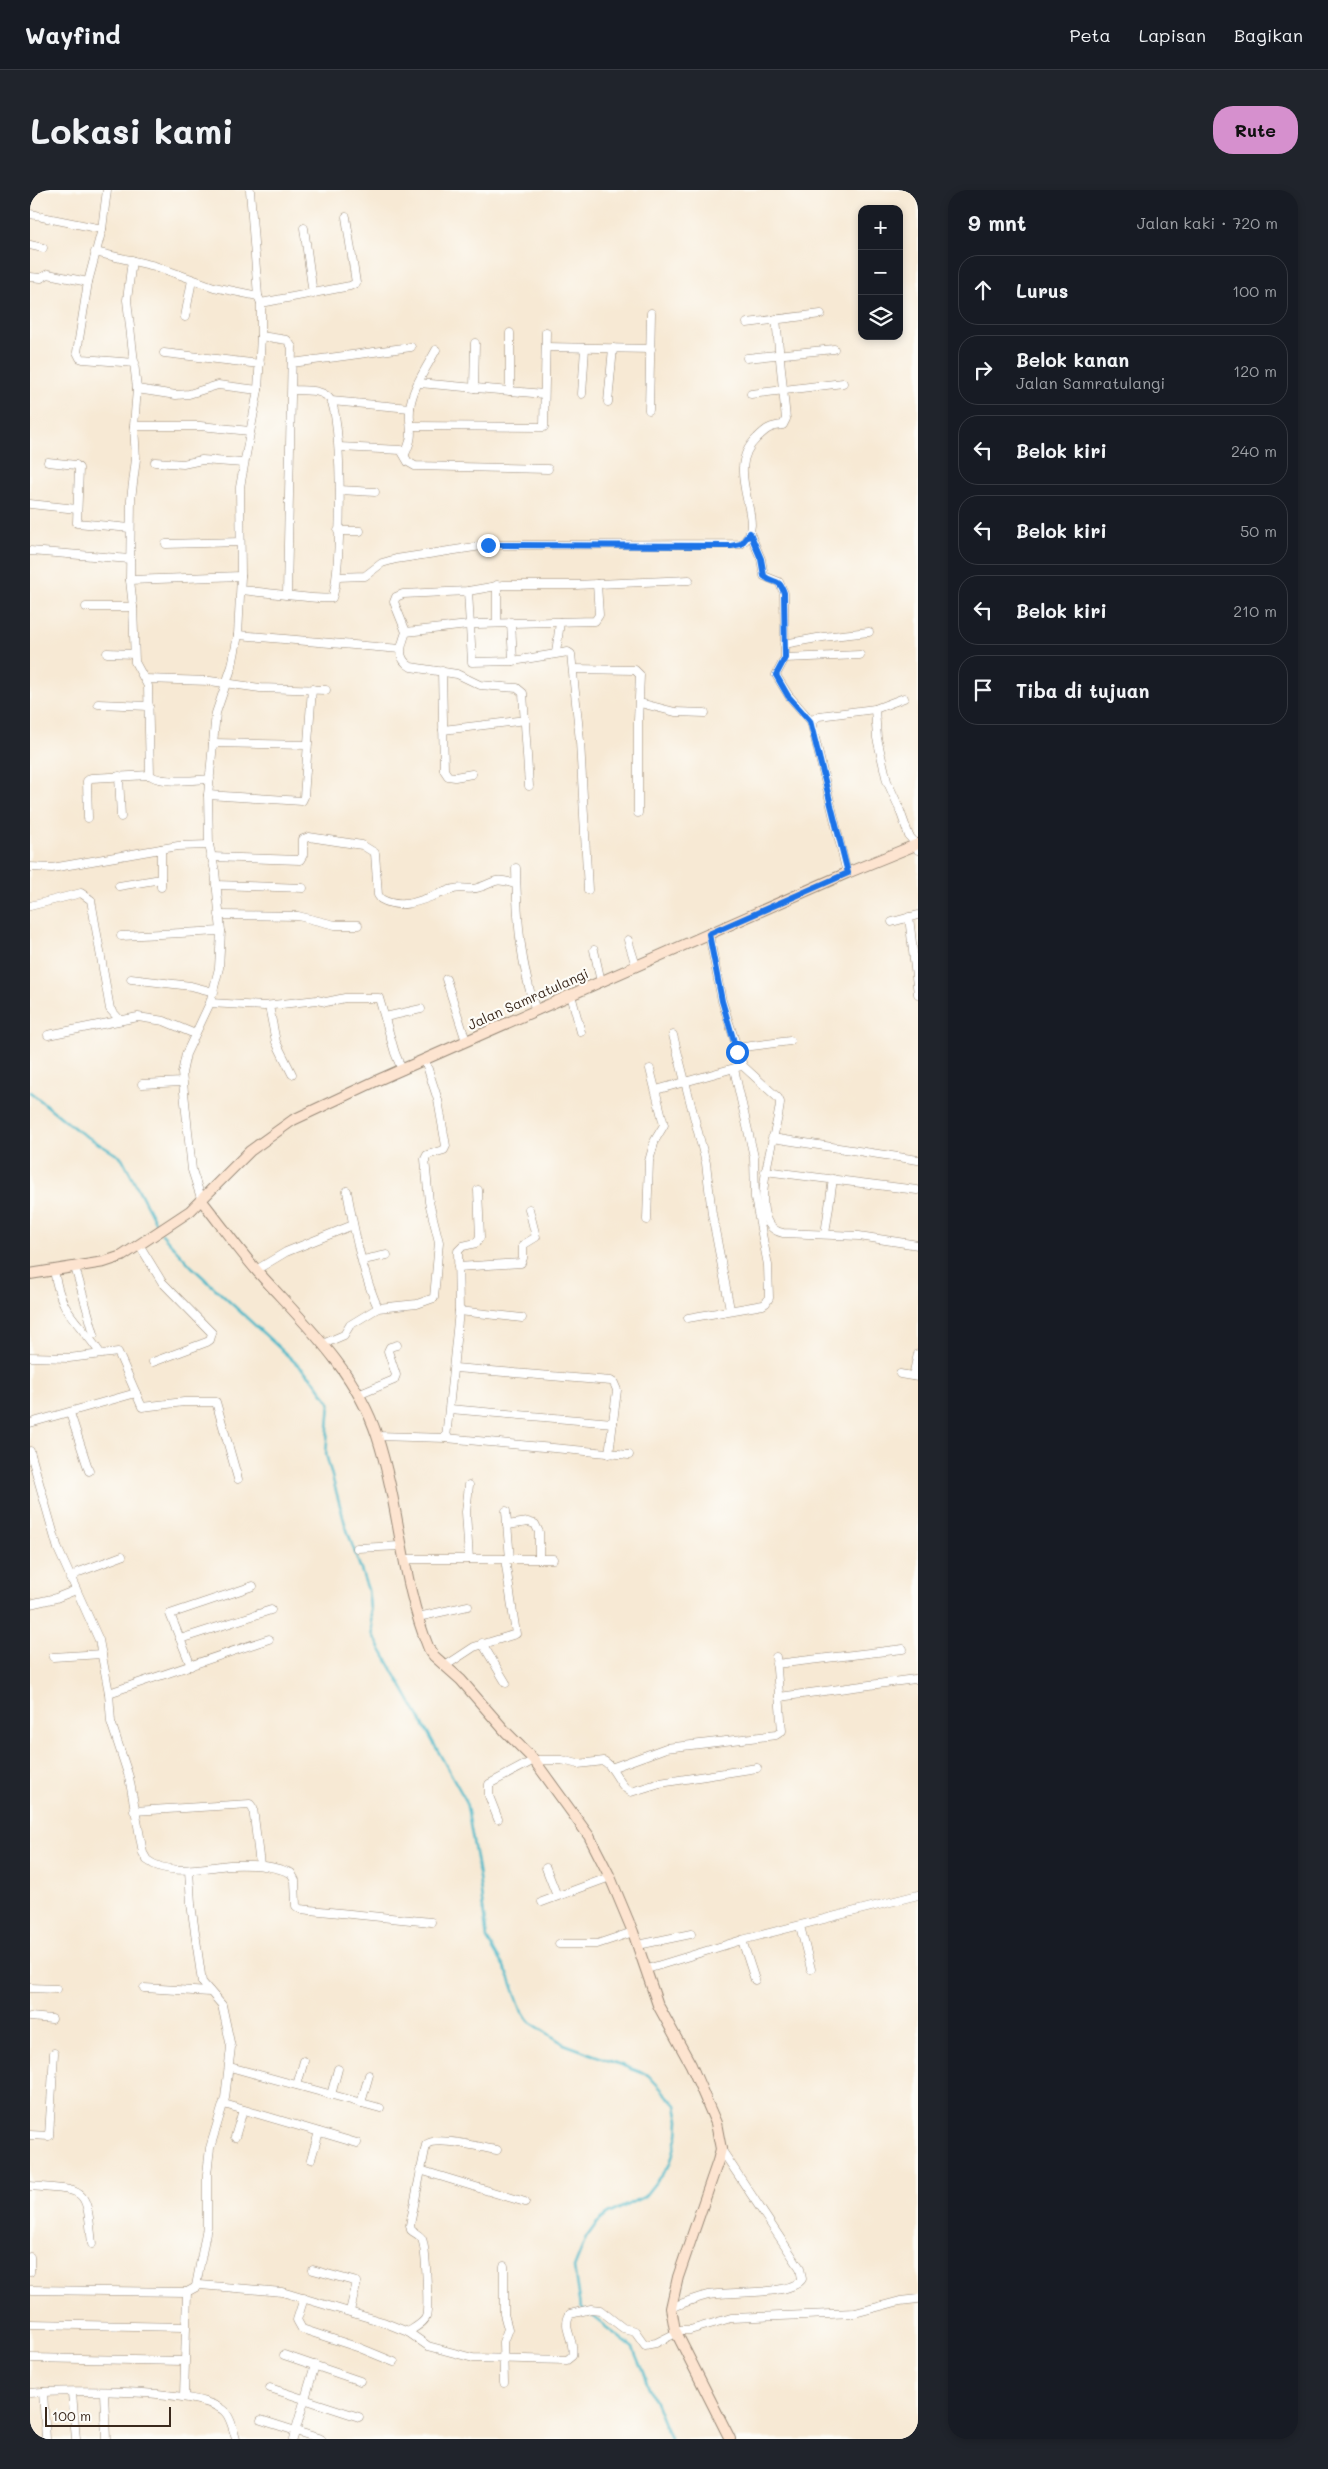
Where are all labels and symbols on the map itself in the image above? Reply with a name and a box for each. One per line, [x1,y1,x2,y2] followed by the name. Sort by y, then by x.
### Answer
[477,534,500,557] route end
[464,963,591,1034] street label: Jalan Samratulangi
[726,1041,749,1064] route start
[45,2404,171,2427] scale bar

